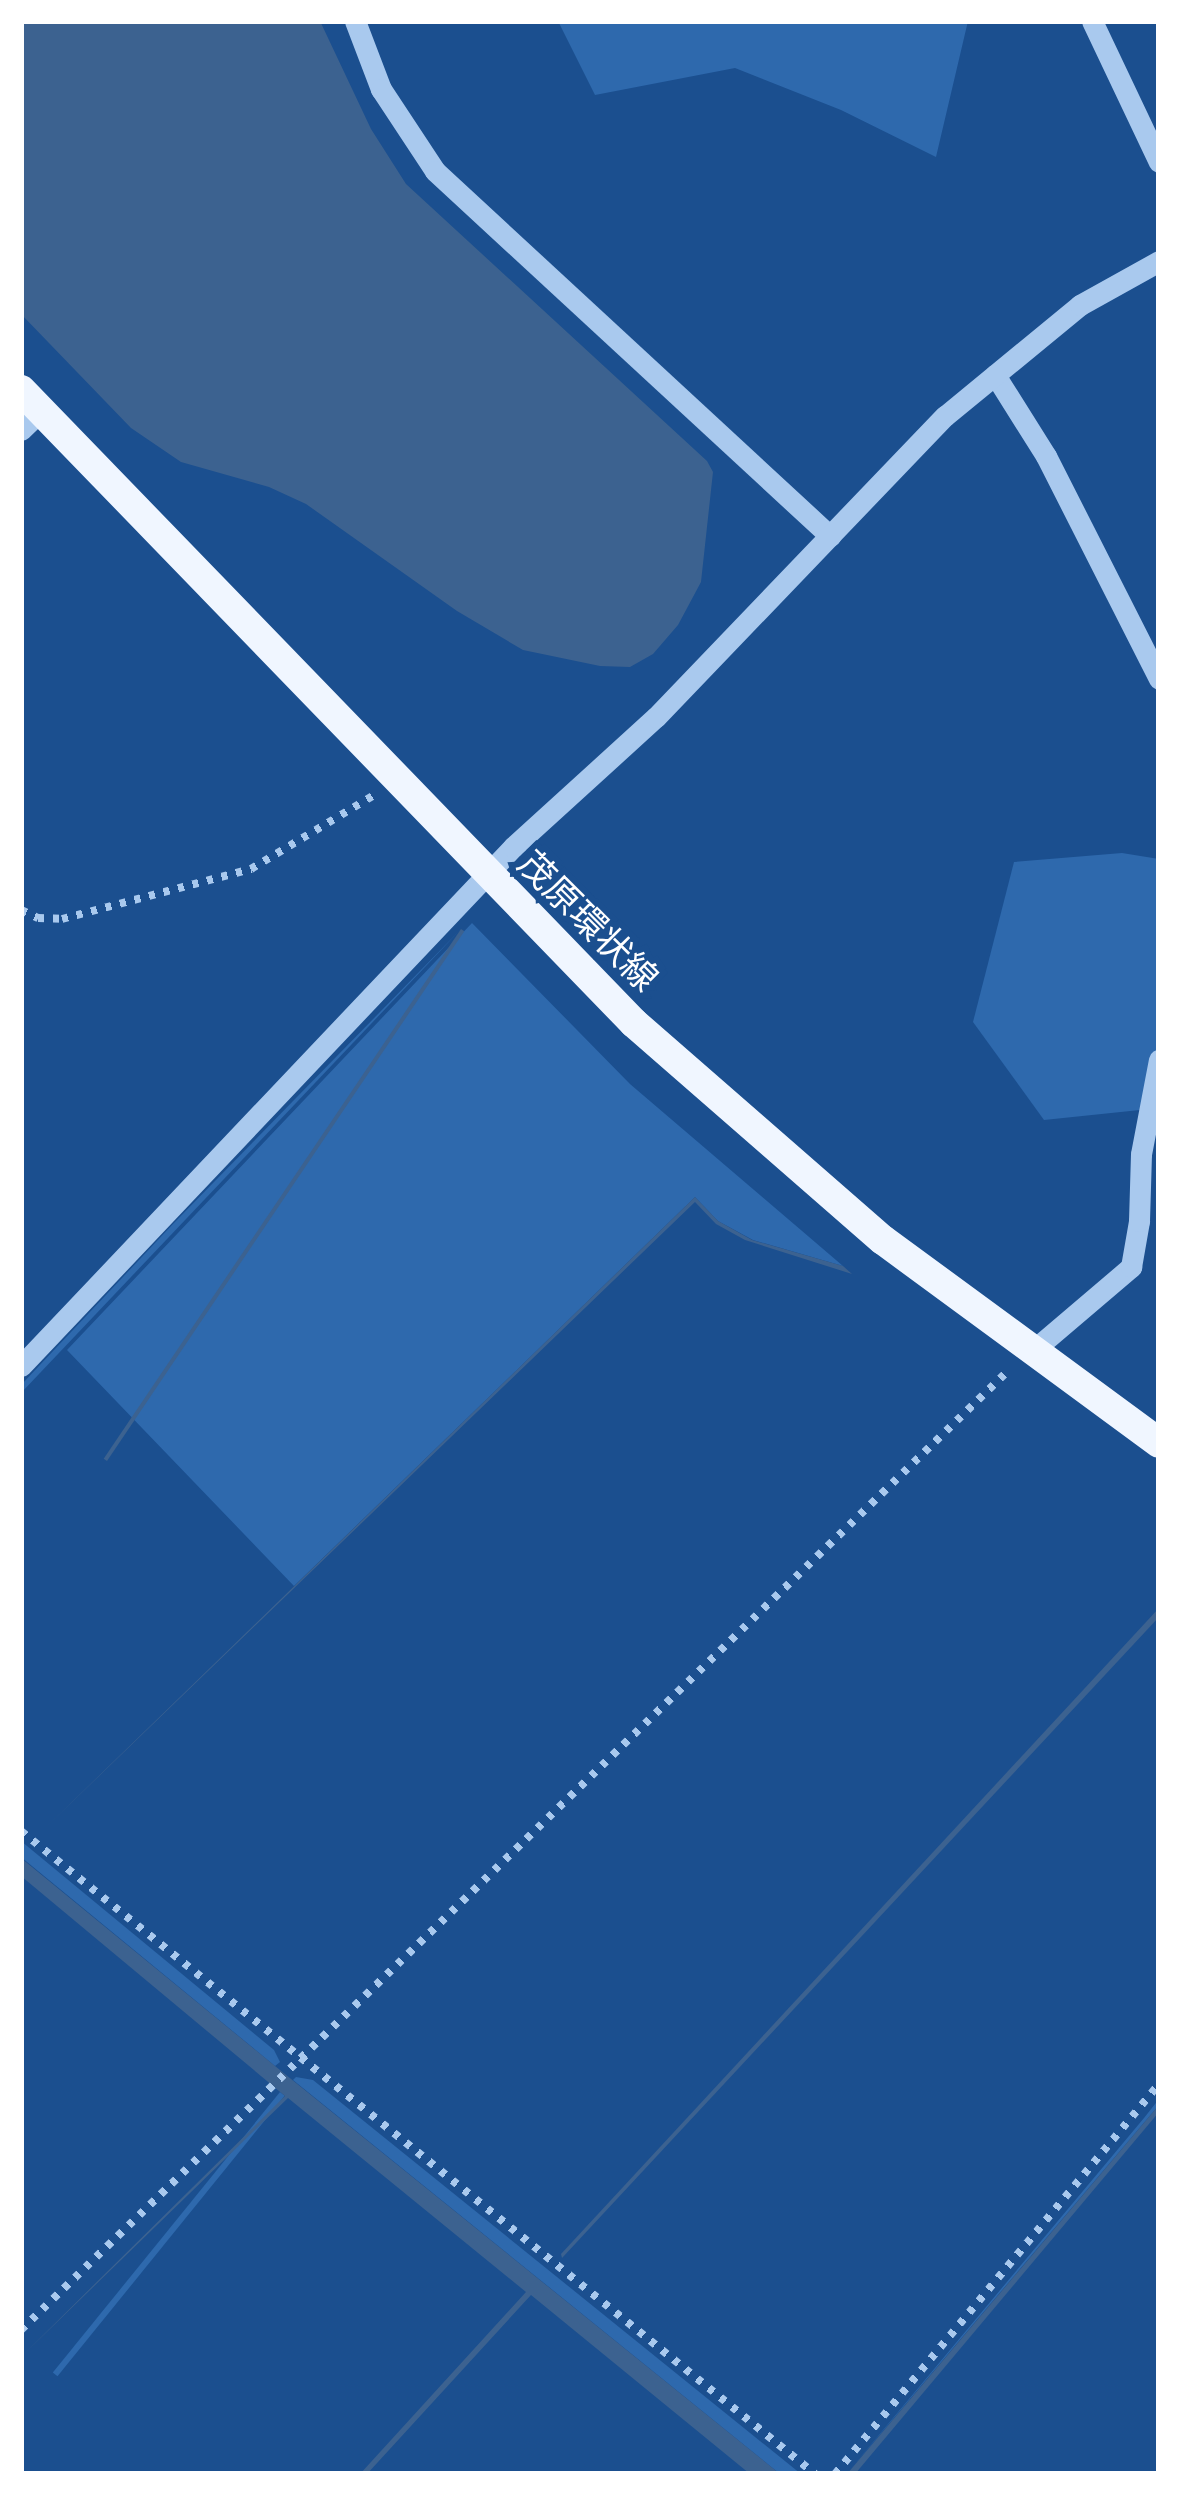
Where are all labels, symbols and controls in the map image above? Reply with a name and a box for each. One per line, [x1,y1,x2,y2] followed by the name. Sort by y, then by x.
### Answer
[509,842,667,1000] street label: 茂原環状線

